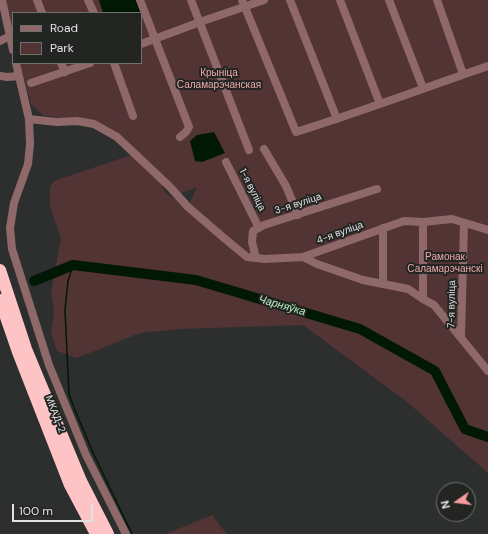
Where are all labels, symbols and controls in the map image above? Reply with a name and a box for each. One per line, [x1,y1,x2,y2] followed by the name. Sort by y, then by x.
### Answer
[12,12,142,64] legend
[50,20,78,36] text: Road
[50,40,74,56] text: Park
[177,67,261,90] park label: Крыніца Саламарэчанская
[236,167,268,213] street label: 1-я вуліца
[273,191,323,217] street label: 3-я вуліца
[315,219,365,247] street label: 4-я вуліца
[407,251,483,274] park label: Рамонак Саламарэчанскі
[446,280,458,328] street label: 7-я вуліца
[257,293,307,319] water label: Чарняўка
[42,394,68,434] street label: МКАД-2
[436,482,476,522] north arrow
[14,496,95,522] scale bar
[438,499,453,510] text: N
[19,503,53,519] text: 100 m

